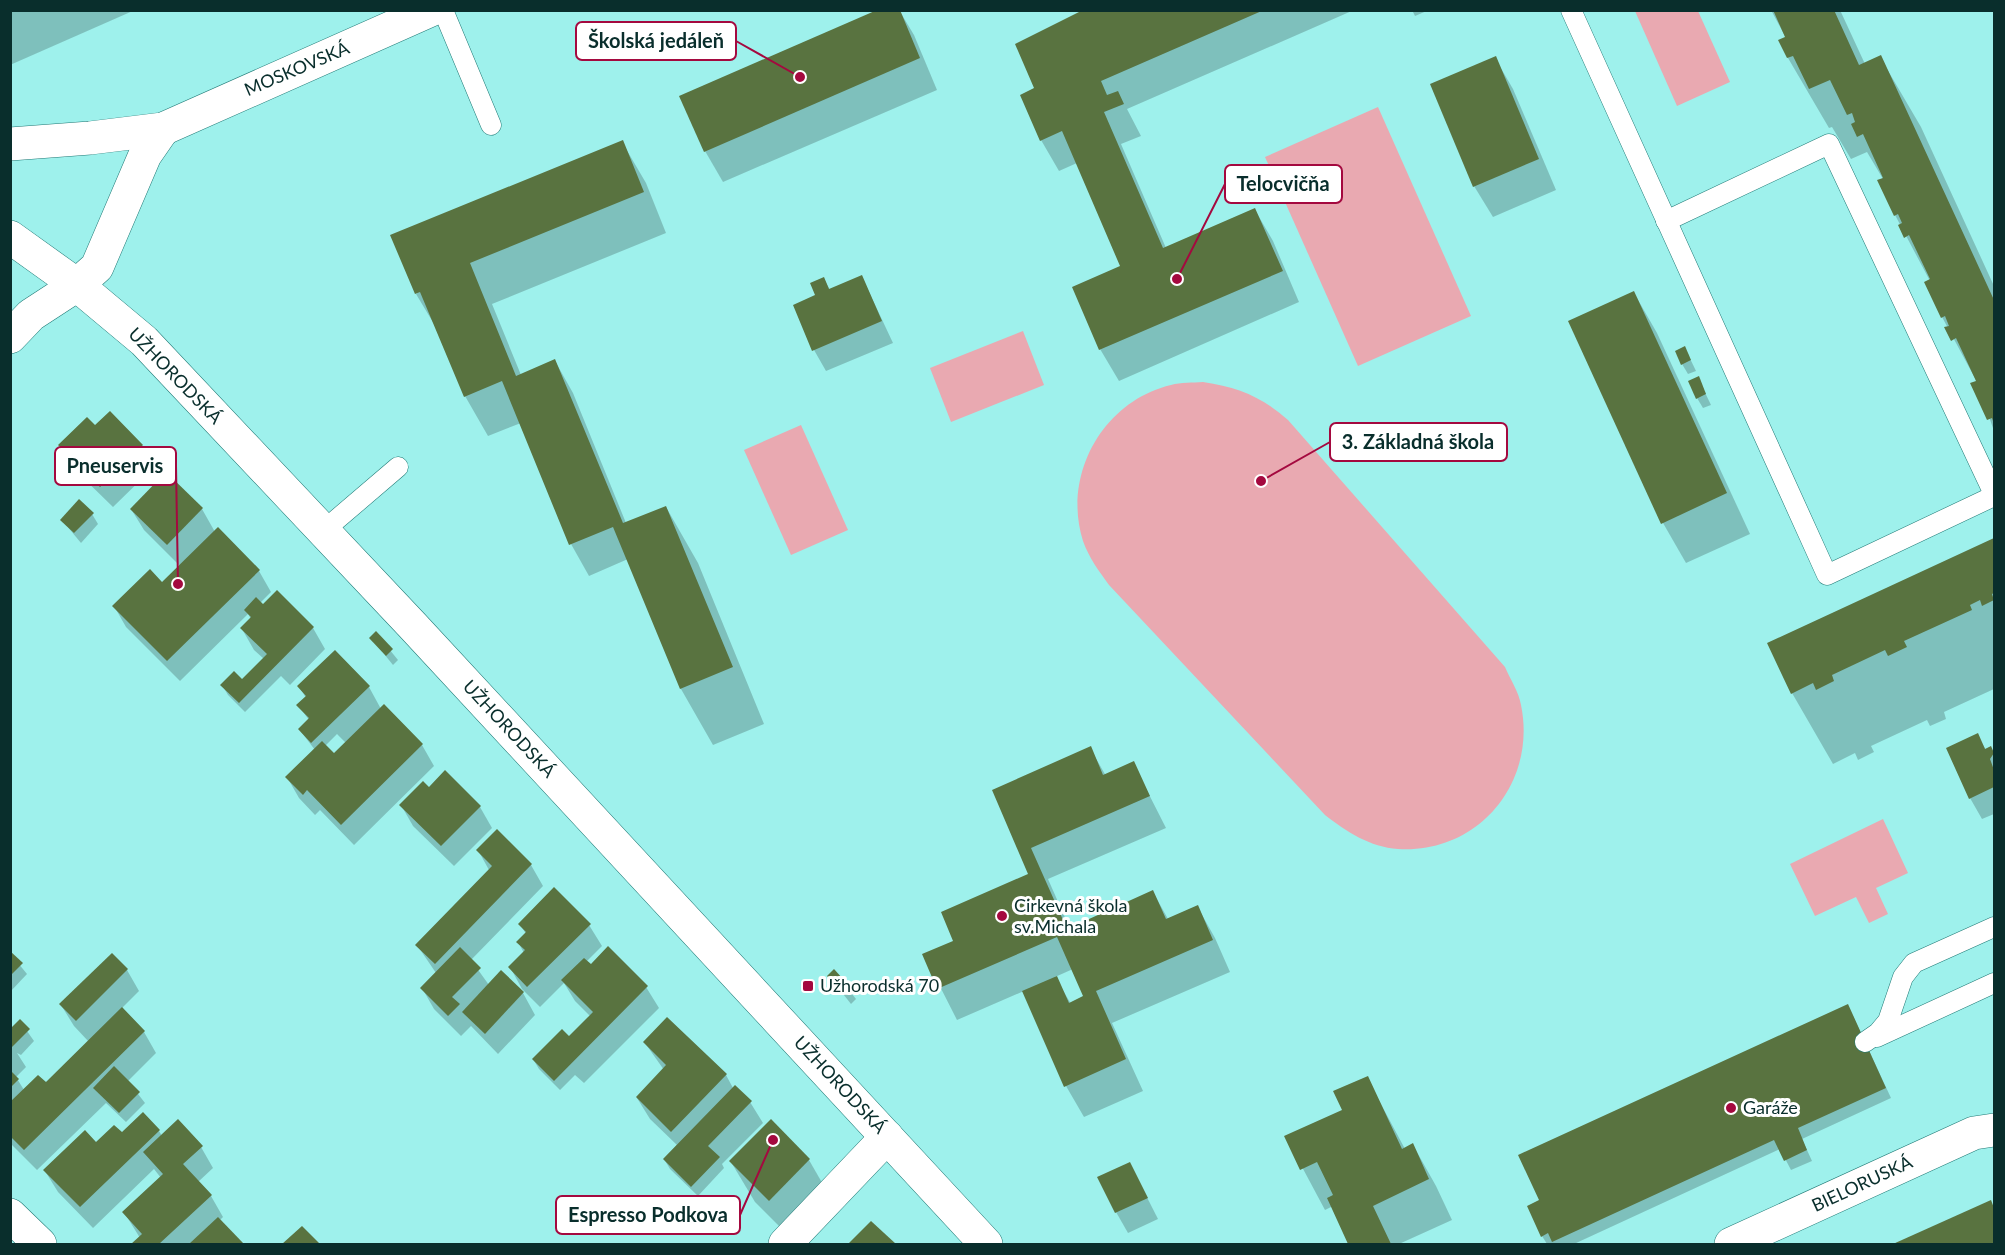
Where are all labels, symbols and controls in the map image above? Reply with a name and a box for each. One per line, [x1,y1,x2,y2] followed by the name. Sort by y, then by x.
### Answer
[576,22,736,60] callout: Školská jedáleň
[588,28,724,52] text: Školská jedáleň
[241,36,353,100] street label: MOSKOVSKÁ
[1225,165,1342,203] callout: Telocvičňa
[1236,171,1330,195] text: Telocvičňa
[124,323,228,429] street label: UŽHORODSKÁ
[1330,423,1507,461] callout: 3. Základná škola
[1342,429,1494,453] text: 3. Základná škola
[55,447,176,485] callout: Pneuservis
[67,453,164,477] text: Pneuservis
[459,675,561,782] street label: UŽHORODSKÁ
[1014,894,1128,937] place label: Cirkevná škola sv.Michala
[995,909,1009,923] marker: Cirkevná škola sv.Michala
[820,974,939,996] place label: Užhorodská 70
[801,979,815,993] marker: Užhorodská 70
[790,1031,892,1138] street label: UŽHORODSKÁ
[1743,1096,1798,1118] place label: Garáže
[1724,1101,1738,1115] marker: Garáže
[1808,1150,1916,1216] street label: BIELORUSKÁ
[556,1196,740,1234] callout: Espresso Podkova
[568,1202,728,1226] text: Espresso Podkova

